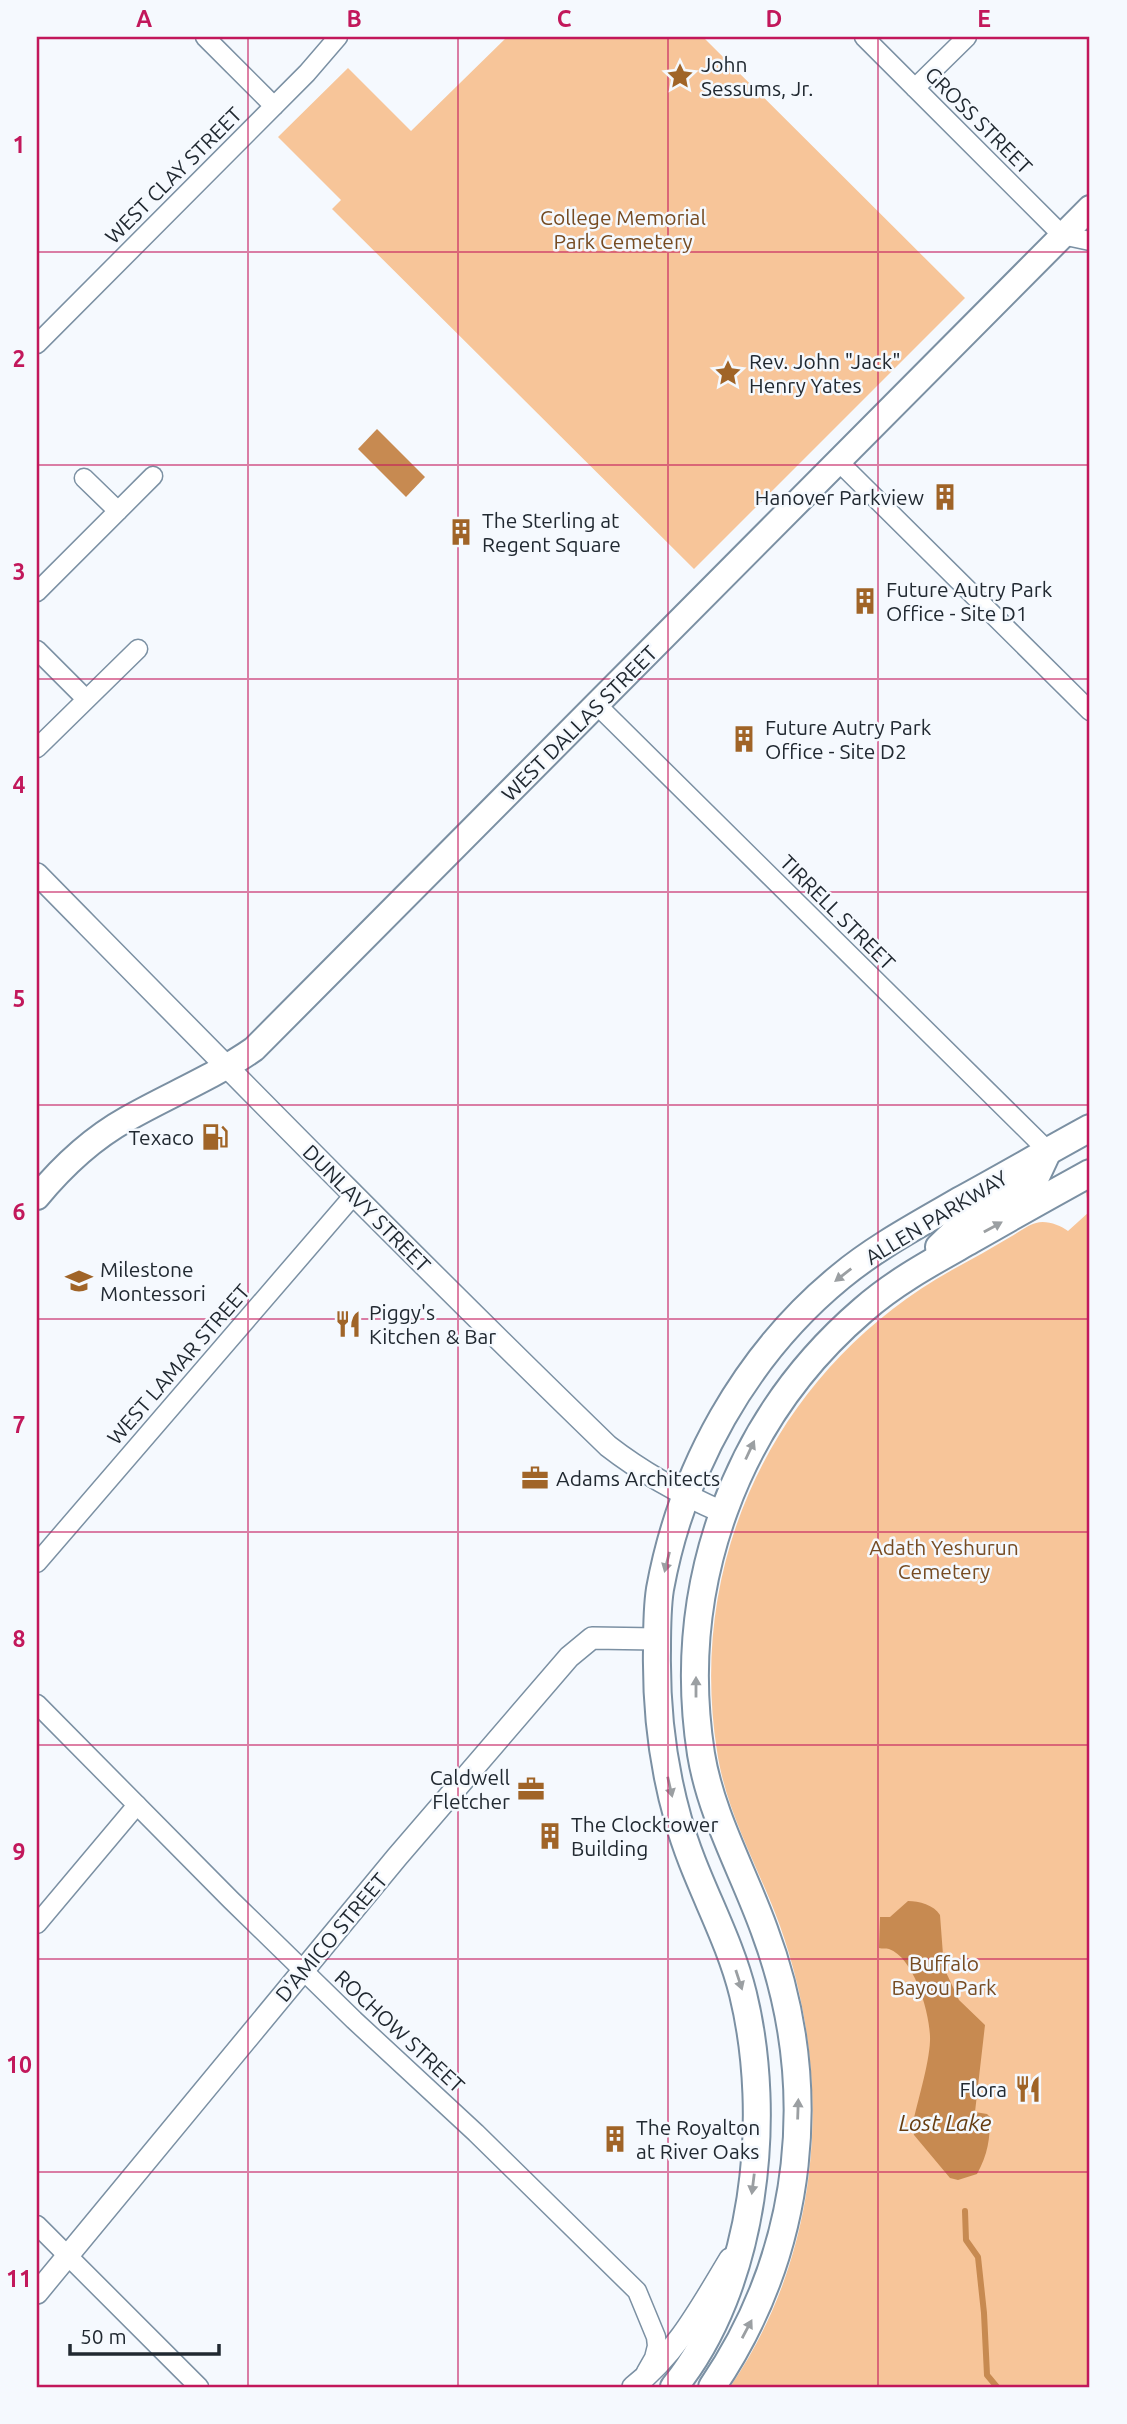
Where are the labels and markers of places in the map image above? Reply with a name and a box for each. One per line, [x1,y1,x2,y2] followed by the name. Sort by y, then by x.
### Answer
[701,52,814,100] place label: John Sessums, Jr.
[665,61,695,91] place icon: John Sessums, Jr.
[749,349,901,397] place label: Rev. John "Jack" Henry Yates
[713,358,743,388] place icon: Rev. John "Jack" Henry Yates
[930,482,960,512] building icon: Hanover Parkview
[755,485,924,509] place label: Hanover Parkview
[482,508,621,556] place label: The Sterling at Regent Square
[446,517,476,547] building icon: The Sterling at Regent Square
[886,577,1053,625] place label: Future Autry Park Office - Site D1
[850,586,880,616] building icon: Future Autry Park Office - Site D1
[765,715,932,763] place label: Future Autry Park Office - Site D2
[729,724,759,754] building icon: Future Autry Park Office - Site D2
[200,1122,230,1152] fuel station icon: Texaco
[128,1125,194,1149] place label: Texaco
[100,1257,206,1305] place label: Milestone Montessori
[64,1266,94,1296] school or university icon: Milestone Montessori
[369,1300,496,1348] place label: Piggy's Kitchen & Bar
[333,1309,363,1339] restaurant icon: Piggy's Kitchen & Bar
[520,1463,550,1493] office icon: Adams Architects
[556,1466,720,1490] place label: Adams Architects
[430,1765,510,1813] place label: Caldwell Fletcher
[516,1774,546,1804] office icon: Caldwell Fletcher
[571,1812,718,1860] place label: The Clocktower Building
[535,1821,565,1851] building icon: The Clocktower Building
[1013,2074,1043,2104] restaurant icon: Flora
[959,2077,1007,2101] place label: Flora
[636,2115,760,2163] place label: The Royalton at River Oaks
[600,2124,630,2154] building icon: The Royalton at River Oaks

